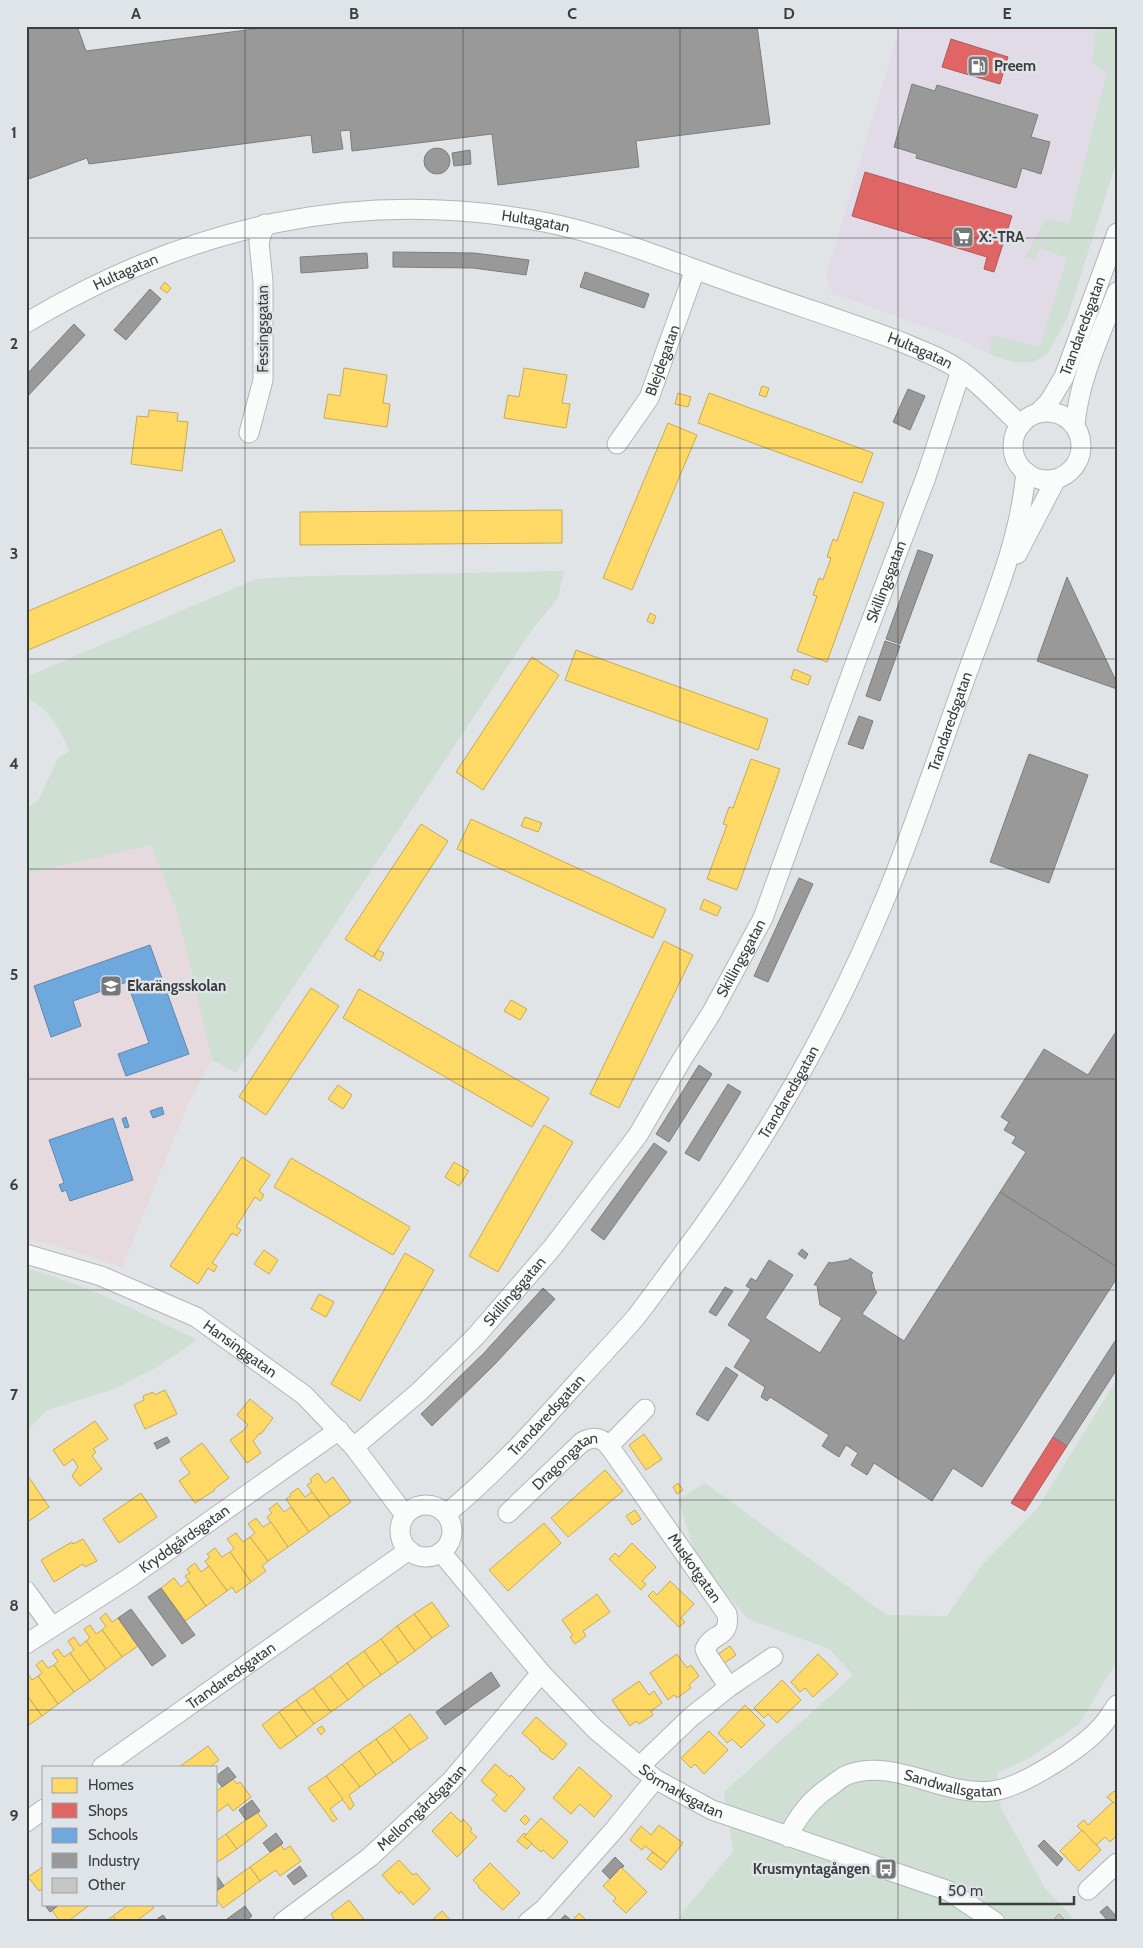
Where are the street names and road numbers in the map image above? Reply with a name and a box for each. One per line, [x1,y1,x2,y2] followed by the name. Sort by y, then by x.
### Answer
[500,206,572,236] street label: Hultagatan
[90,250,161,294] street label: Hultagatan
[1056,274,1109,378] street label: Trandaredsgatan
[254,285,272,373] street label: Fessingsgatan
[641,322,684,398] street label: Blejdegatan
[885,328,956,373] street label: Hultagatan
[862,538,910,625] street label: Skillingsgatan
[924,669,976,774] street label: Trandaredsgatan
[713,916,770,1000] street label: Skillingsgatan
[755,1043,823,1142] street label: Trandaredsgatan
[480,1253,550,1330] street label: Skillingsgatan
[200,1316,280,1381] street label: Hansinggatan
[505,1371,589,1460] street label: Trandaredsgatan
[528,1429,598,1494] street label: Dragongatan
[136,1501,233,1577] street label: Kryddgårdsgatan
[664,1530,725,1606] street label: Muskotgatan
[183,1638,279,1713] street label: Trandaredsgatan
[635,1760,726,1822] street label: Sörmarksgatan
[373,1761,470,1855] street label: Mellomgårdsgatan
[902,1766,1003,1801] street label: Sandwallsgatan

